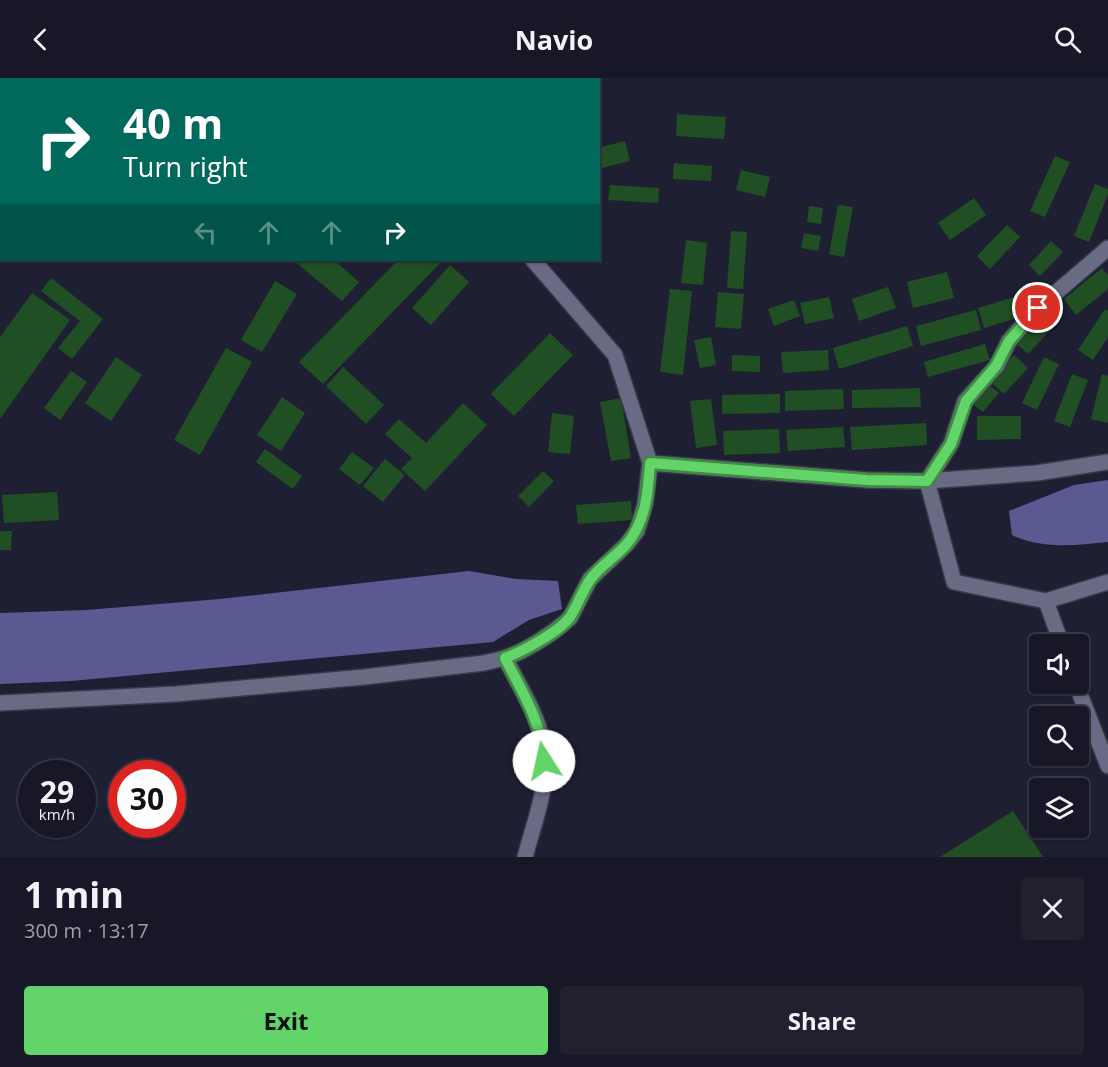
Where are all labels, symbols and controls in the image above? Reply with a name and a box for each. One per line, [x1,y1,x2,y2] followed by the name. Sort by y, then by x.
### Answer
[515,21,593,58] text: Navio
[24,23,57,56] icon: back
[1051,23,1084,56] icon: search
[123,94,223,151] text: 40 m
[24,102,102,180] icon: right
[123,148,248,185] text: Turn right
[189,216,222,249] icon: left
[252,216,285,249] icon: ahead
[315,216,348,249] icon: ahead
[378,216,411,249] icon: right
[1012,282,1063,333] pin
[1021,291,1054,324] icon: arrive
[1029,634,1089,838] map controls
[1029,634,1089,694] button: sound
[1029,706,1089,766] button: search
[512,729,576,793] position arrow
[108,760,186,838] speed limit sign: 30
[40,771,74,812] text: 29
[1029,778,1089,838] button: layers
[39,804,75,824] text: km/h
[24,870,124,919] text: 1 min
[1021,877,1084,940] button: close
[24,917,149,944] text: 300 m · 13:17
[24,986,548,1055] button: Exit
[560,986,1084,1055] button: Share

